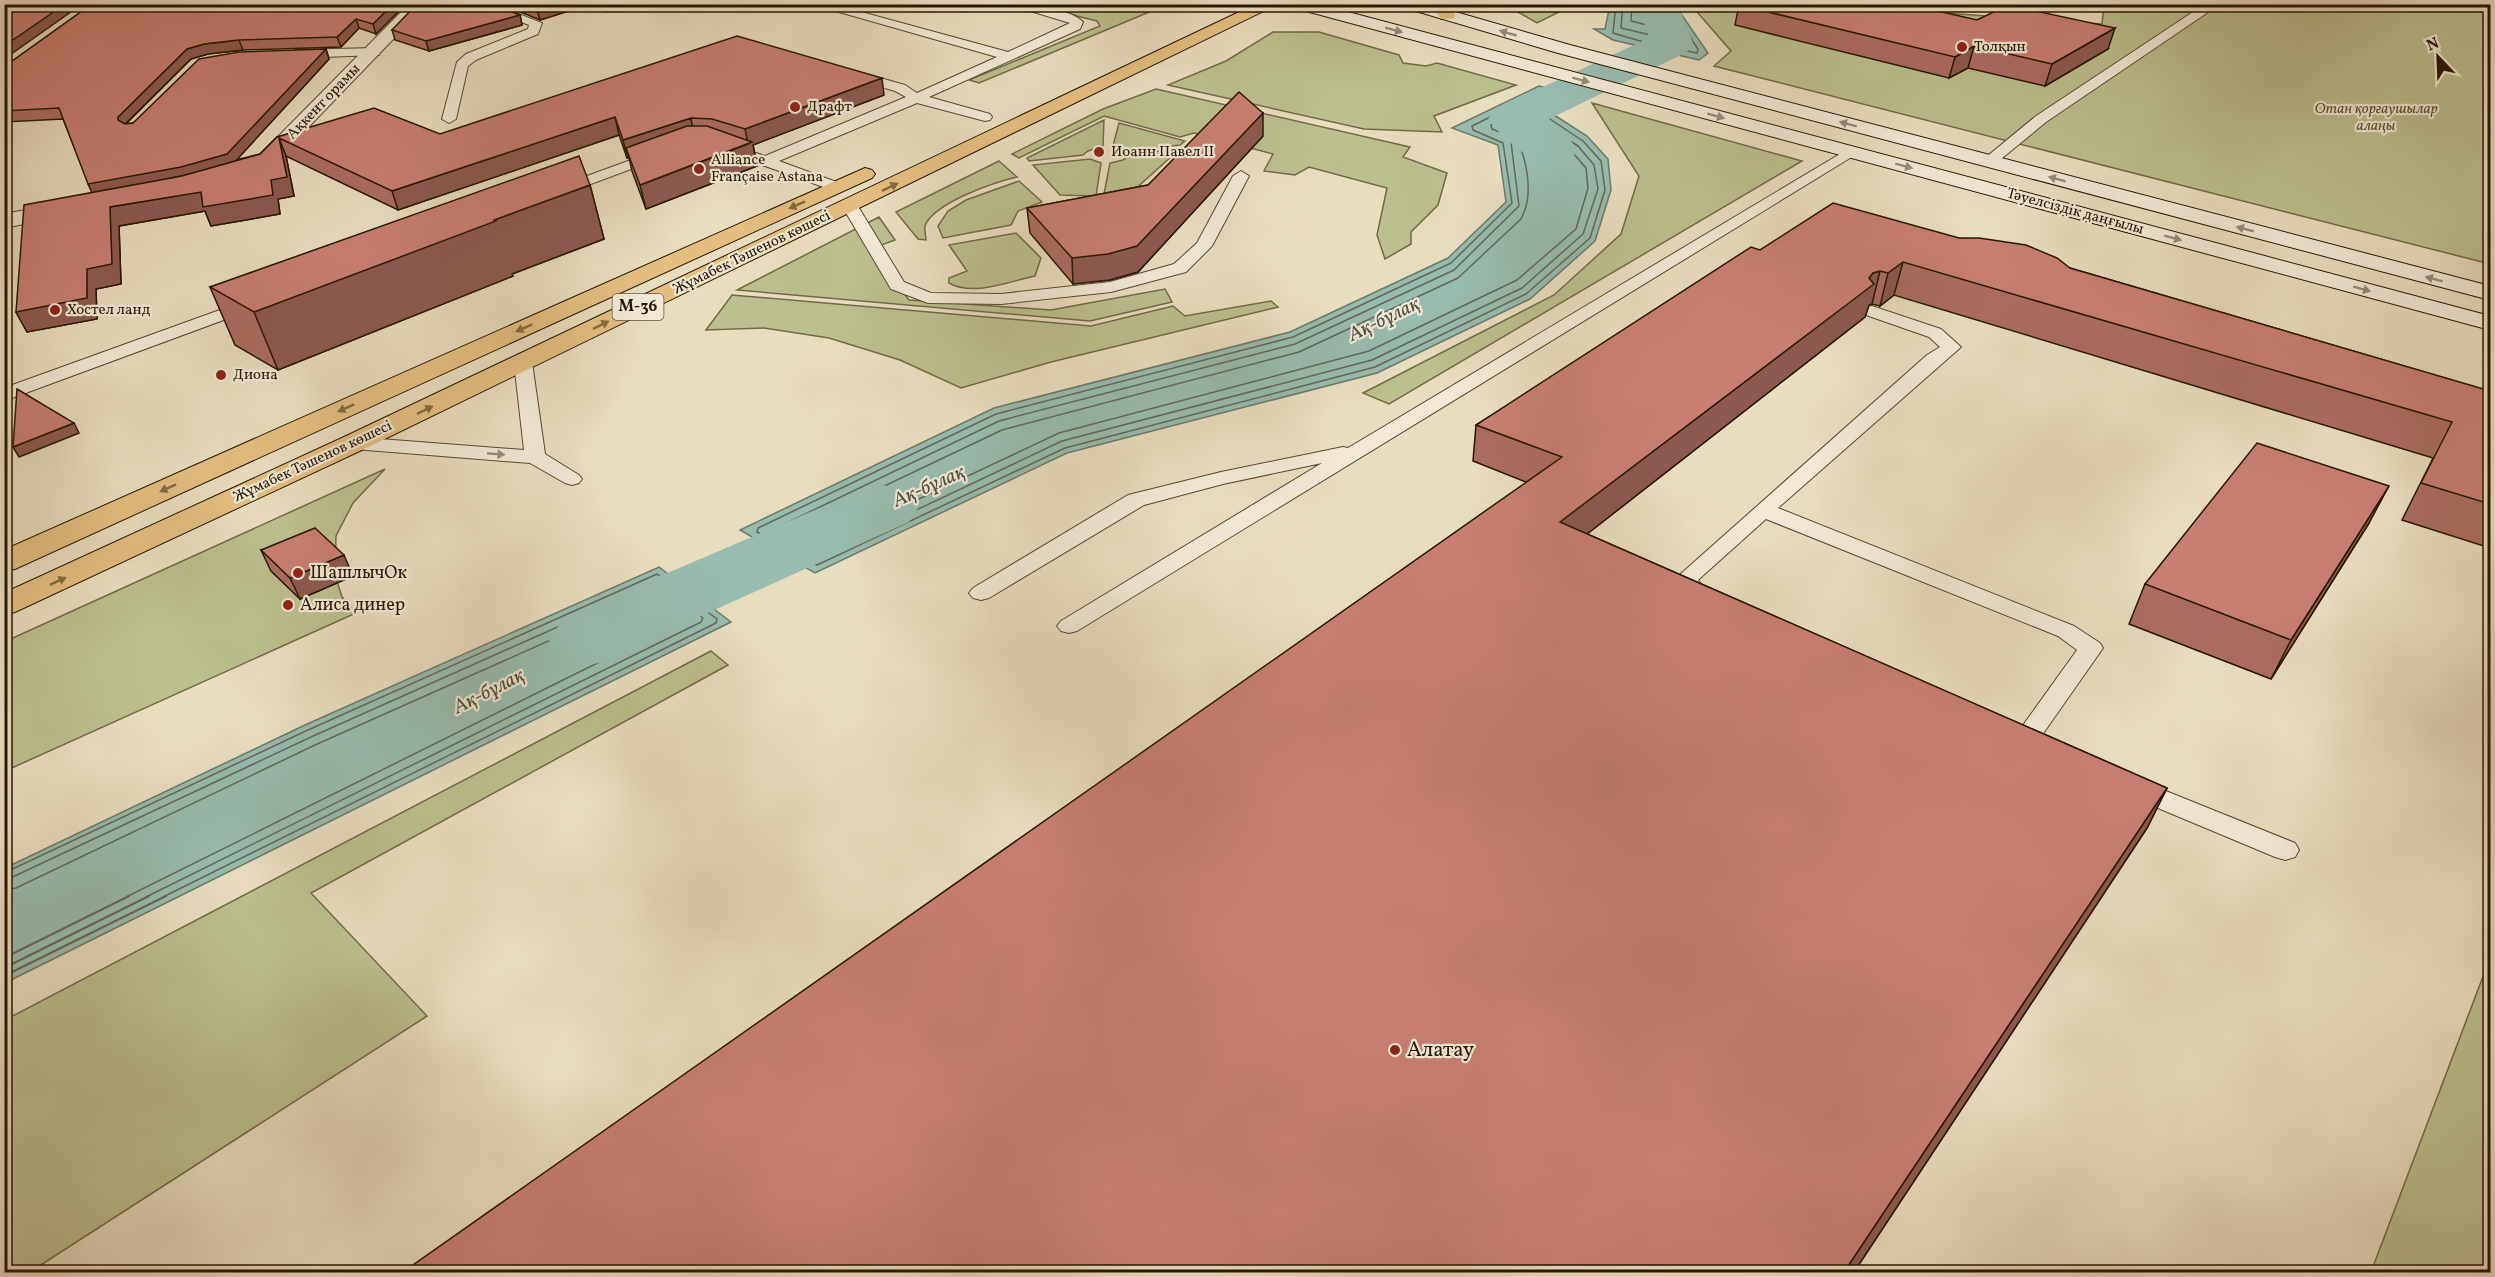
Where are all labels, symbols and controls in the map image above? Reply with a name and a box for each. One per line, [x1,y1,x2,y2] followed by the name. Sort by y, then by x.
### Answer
[1385,26,1403,36] one-way arrow
[2408,27,2468,87] north arrow
[1499,28,1517,37] one-way arrow
[2423,32,2443,57] text: N
[1974,37,2026,58] place label: Толқын
[1955,40,1969,54] marker: Толқын
[282,59,366,145] street label: Ақкент орамы
[1572,76,1590,85] one-way arrow
[807,97,852,118] place label: Драфт
[2314,99,2438,137] park label: Отан қорғаушылар алаңы
[788,100,802,114] marker: Драфт
[1707,112,1725,121] one-way arrow
[1839,118,1857,128] one-way arrow
[1111,142,1214,163] place label: Иоанн Павел II
[1092,145,1106,159] marker: Иоанн Павел II
[711,150,823,188] place label: Alliance Française Astana
[692,162,706,176] marker: Alliance Française Astana
[1895,162,1913,172] one-way arrow
[2048,173,2066,183] one-way arrow
[882,182,899,192] one-way arrow
[2004,184,2146,241] street label: Тәуелсіздік даңғылы
[788,201,806,210] one-way arrow
[670,206,834,300] street label: Жұмабек Тәшенов көшесі
[2236,223,2255,233] one-way arrow
[2164,234,2183,244] one-way arrow
[2425,273,2443,283] one-way arrow
[2353,284,2371,294] one-way arrow
[1343,290,1425,350] water label: Ақ-бұлақ
[612,294,664,320] road number: M-36
[67,300,151,321] place label: Хостел ланд
[48,303,62,317] marker: Хостел ланд
[592,321,609,330] one-way arrow
[515,324,532,333] one-way arrow
[233,365,278,386] place label: Диона
[214,368,228,382] marker: Диона
[337,404,354,413] one-way arrow
[416,405,433,414] one-way arrow
[230,416,396,508] street label: Жұмабек Тәшенов көшесі
[487,449,506,459] one-way arrow
[888,459,970,516] water label: Ақ-бұлақ
[159,484,177,494] one-way arrow
[310,561,407,586] place label: ШашлычОк
[291,566,305,580] marker: ШашлычОк
[49,576,66,585] one-way arrow
[300,593,405,618] place label: Алиса динер
[281,598,295,612] marker: Алиса динер
[448,662,530,722] water label: Ақ-бұлақ
[1407,1036,1475,1065] place label: Алатау
[1388,1043,1402,1057] marker: Алатау

